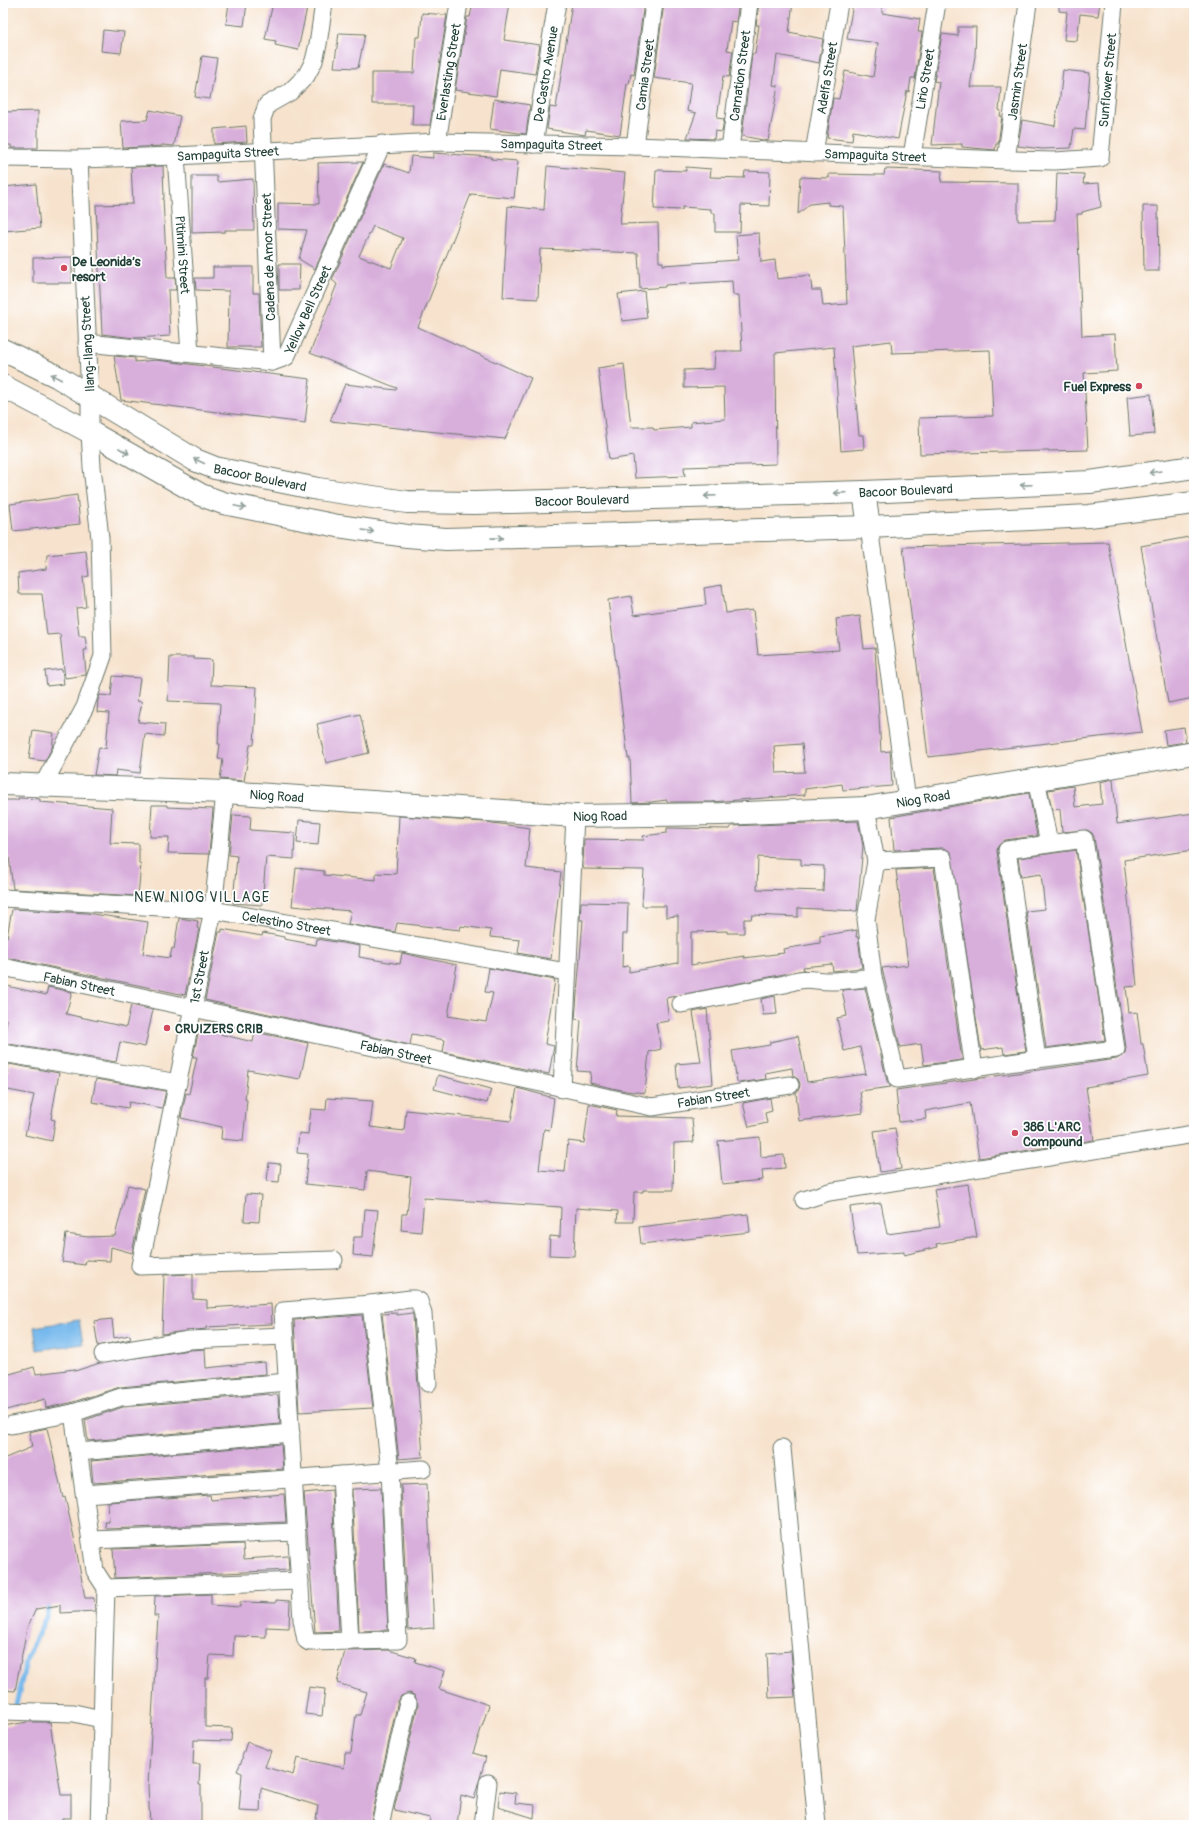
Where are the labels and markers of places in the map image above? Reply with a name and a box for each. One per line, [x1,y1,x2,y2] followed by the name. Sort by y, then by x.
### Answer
[72,254,141,285] place label: De Leonida’s resort
[59,263,69,273] marker: De Leonida’s resort
[1063,379,1131,395] place label: Fuel Express
[1134,381,1144,391] marker: Fuel Express
[175,1021,264,1037] place label: CRUIZERS CRIB
[162,1023,172,1033] marker: CRUIZERS CRIB
[1023,1119,1083,1150] place label: 386 L'ARC Compound
[1010,1128,1020,1138] marker: 386 L'ARC Compound

